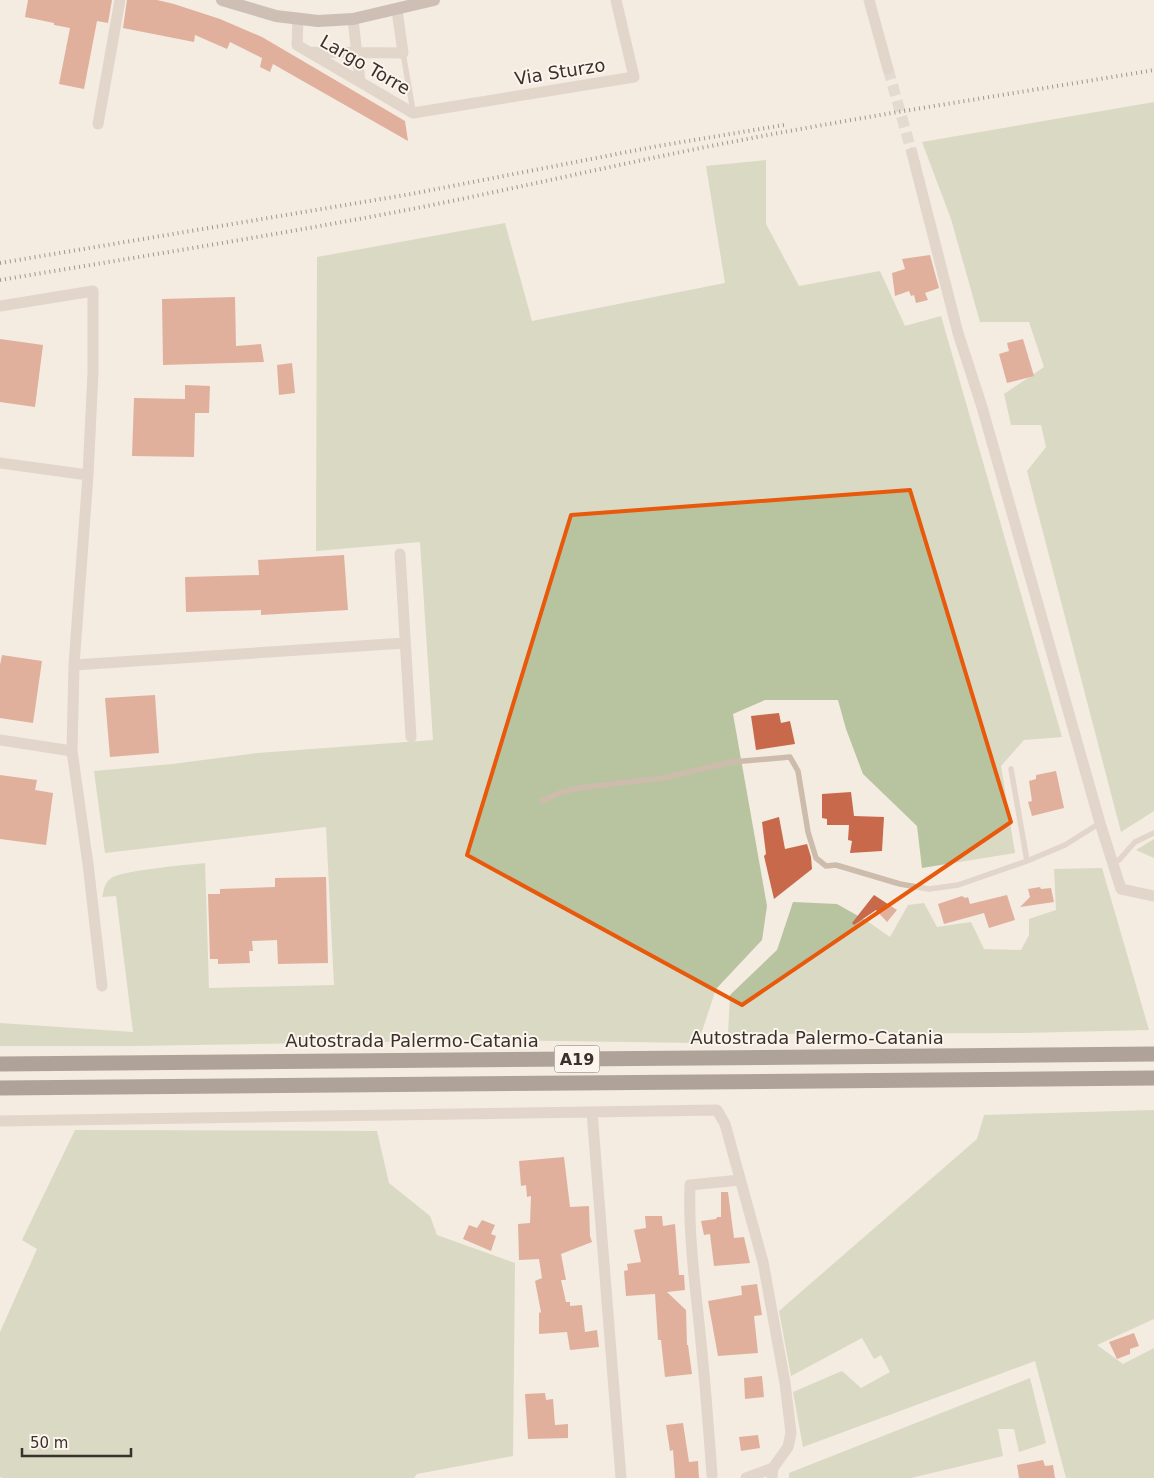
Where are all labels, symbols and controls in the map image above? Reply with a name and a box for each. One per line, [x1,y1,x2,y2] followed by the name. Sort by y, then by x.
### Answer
[317,30,414,99] street label: Largo Torre
[513,54,607,89] street label: Via Sturzo
[690,1027,944,1048] street label: Autostrada Palermo-Catania
[285,1030,539,1051] street label: Autostrada Palermo-Catania
[554,1046,600,1072] road number: A19
[22,1426,131,1458] scale bar
[30,1434,68,1452] text: 50 m

